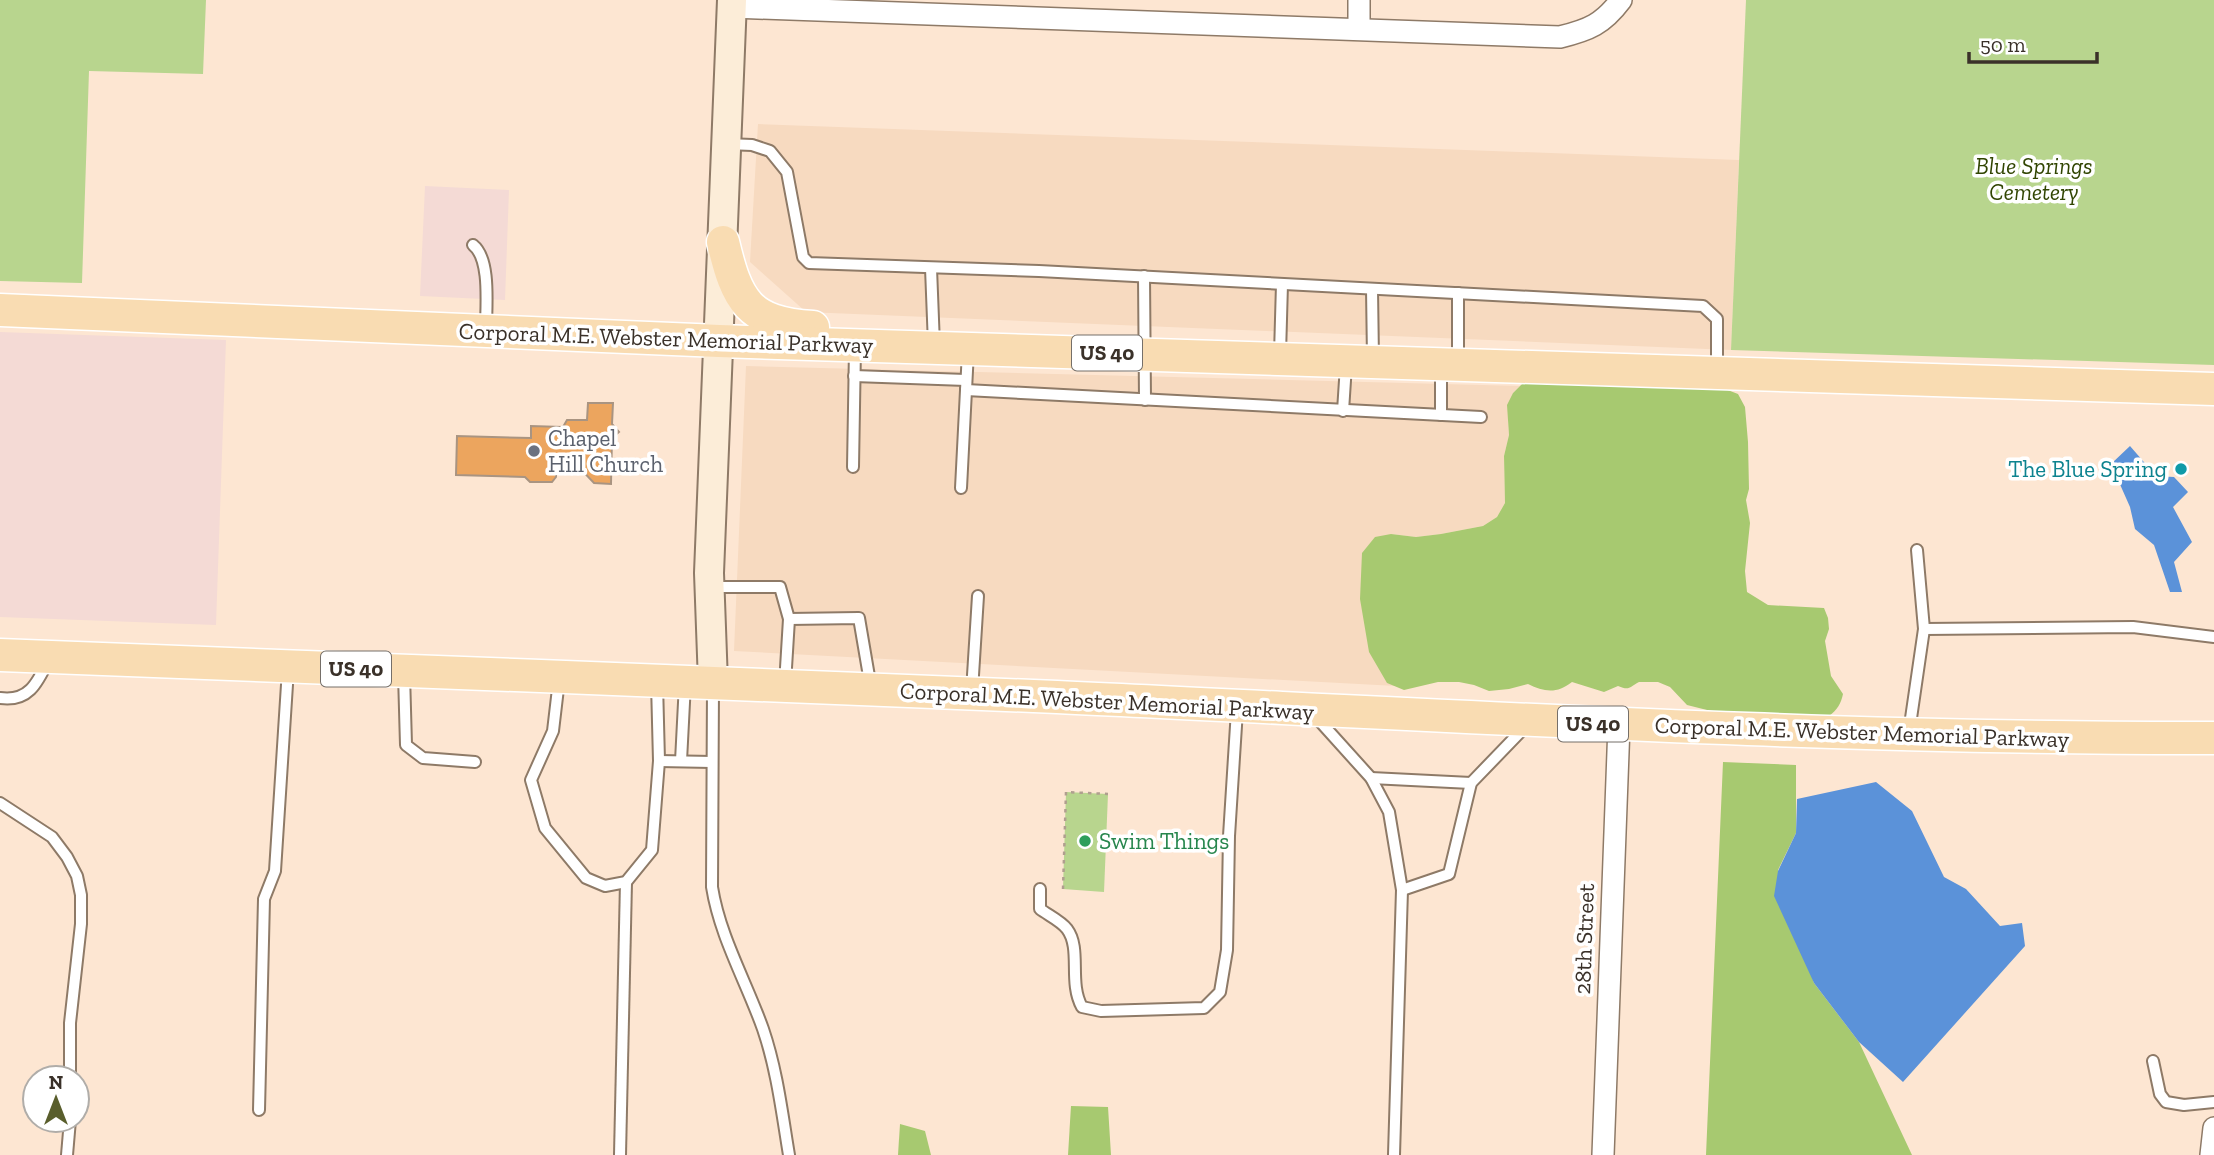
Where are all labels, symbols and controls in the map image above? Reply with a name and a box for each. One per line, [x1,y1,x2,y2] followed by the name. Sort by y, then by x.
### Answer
[1969,21,2097,65] scale bar
[1980,32,2026,57] text: 50 m
[1975,152,2093,206] park label: Blue Springs Cemetery
[458,317,874,359] street label: Corporal M.E. Webster Memorial Parkway
[1072,336,1142,370] road number: US 40
[548,424,663,478] place label: Chapel Hill Church
[526,443,542,459] marker: Chapel Hill Church
[2008,455,2167,483] place label: The Blue Spring
[2173,461,2189,477] marker: The Blue Spring
[321,652,391,686] road number: US 40
[899,676,1315,726] street label: Corporal M.E. Webster Memorial Parkway
[1558,706,1628,742] road number: US 40
[1654,711,2070,753] street label: Corporal M.E. Webster Memorial Parkway
[1099,827,1229,855] place label: Swim Things
[1077,833,1093,849] marker: Swim Things
[1568,882,1600,995] street label: 28th Street
[21,1064,91,1134] north arrow
[49,1071,63,1094] text: N

